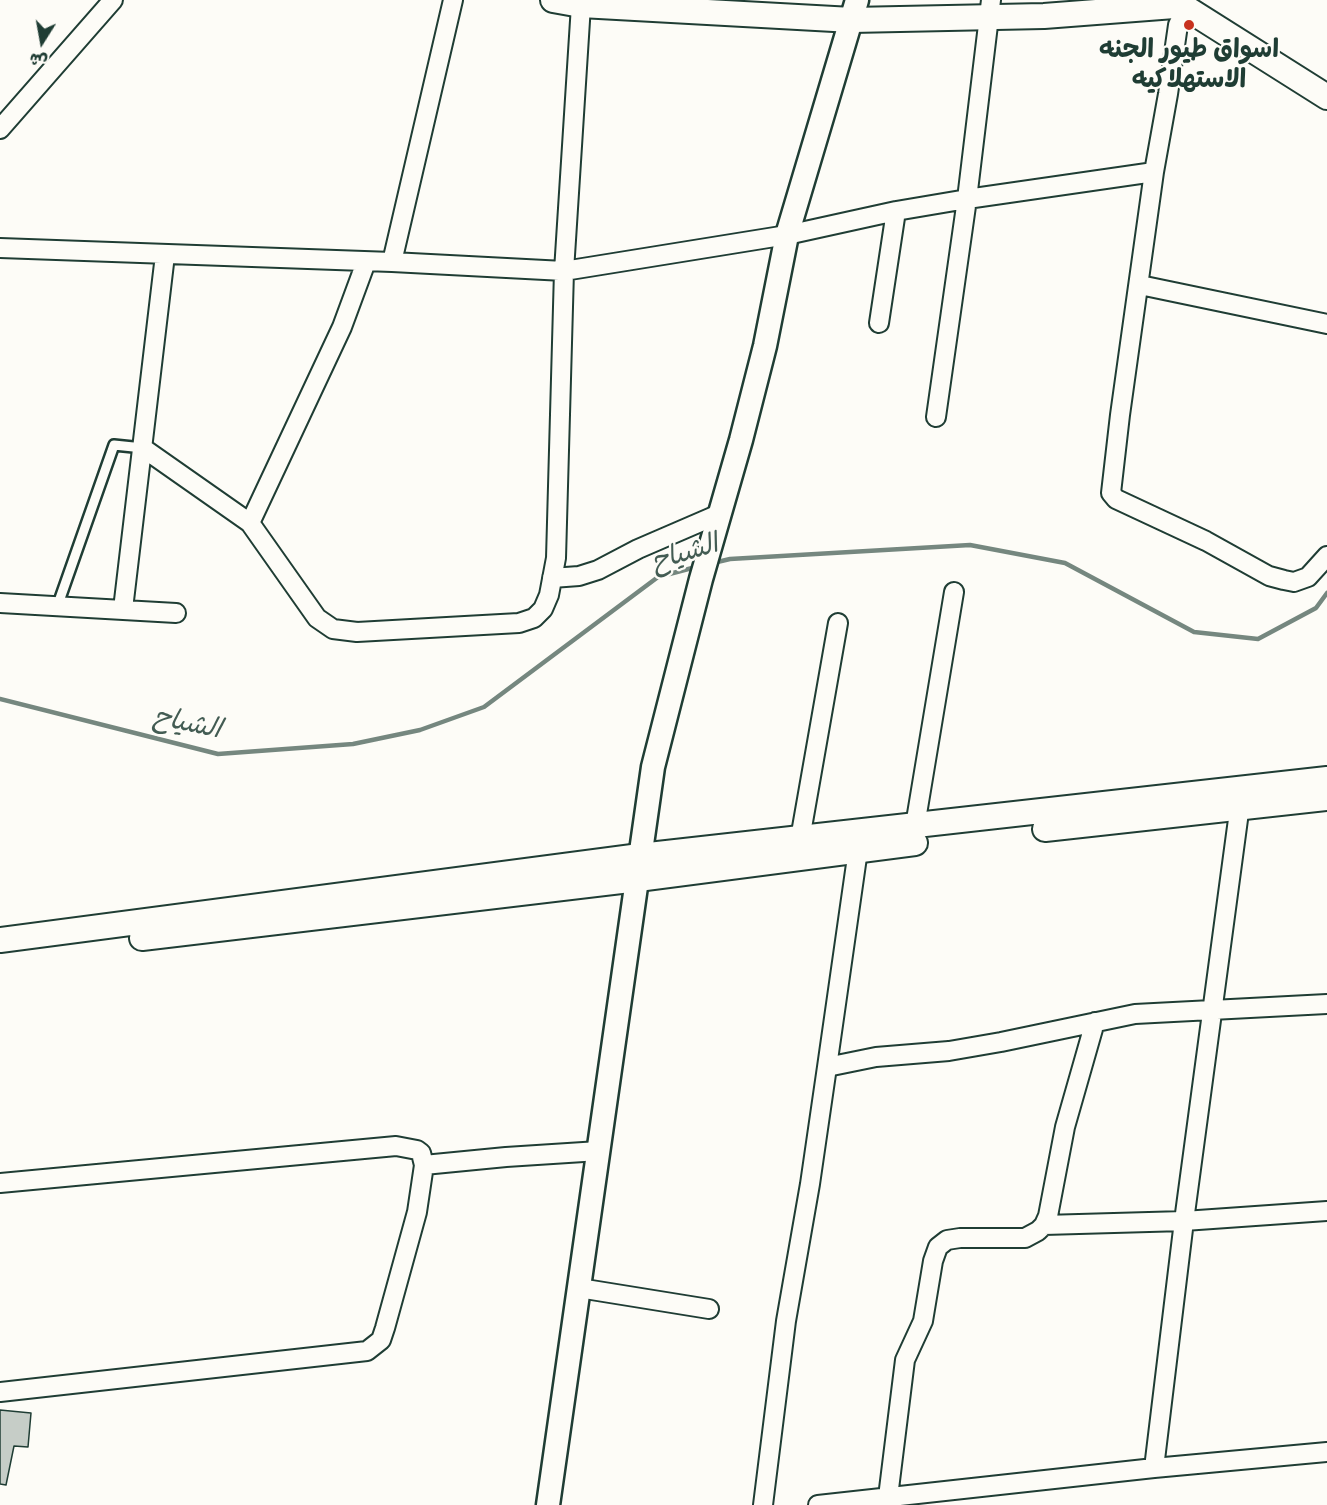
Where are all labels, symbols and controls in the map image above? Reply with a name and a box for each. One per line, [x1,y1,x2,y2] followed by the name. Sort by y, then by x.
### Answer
[12,12,72,72] north arrow
[1182,18,1196,32] marker: اسواق طيور الجنه الاستهلاكيه
[1099,34,1279,96] place label: اسواق طيور الجنه الاستهلاكيه
[28,49,49,71] text: ش
[648,529,722,579] water label: الشياح
[150,701,224,747] water label: الشياح

